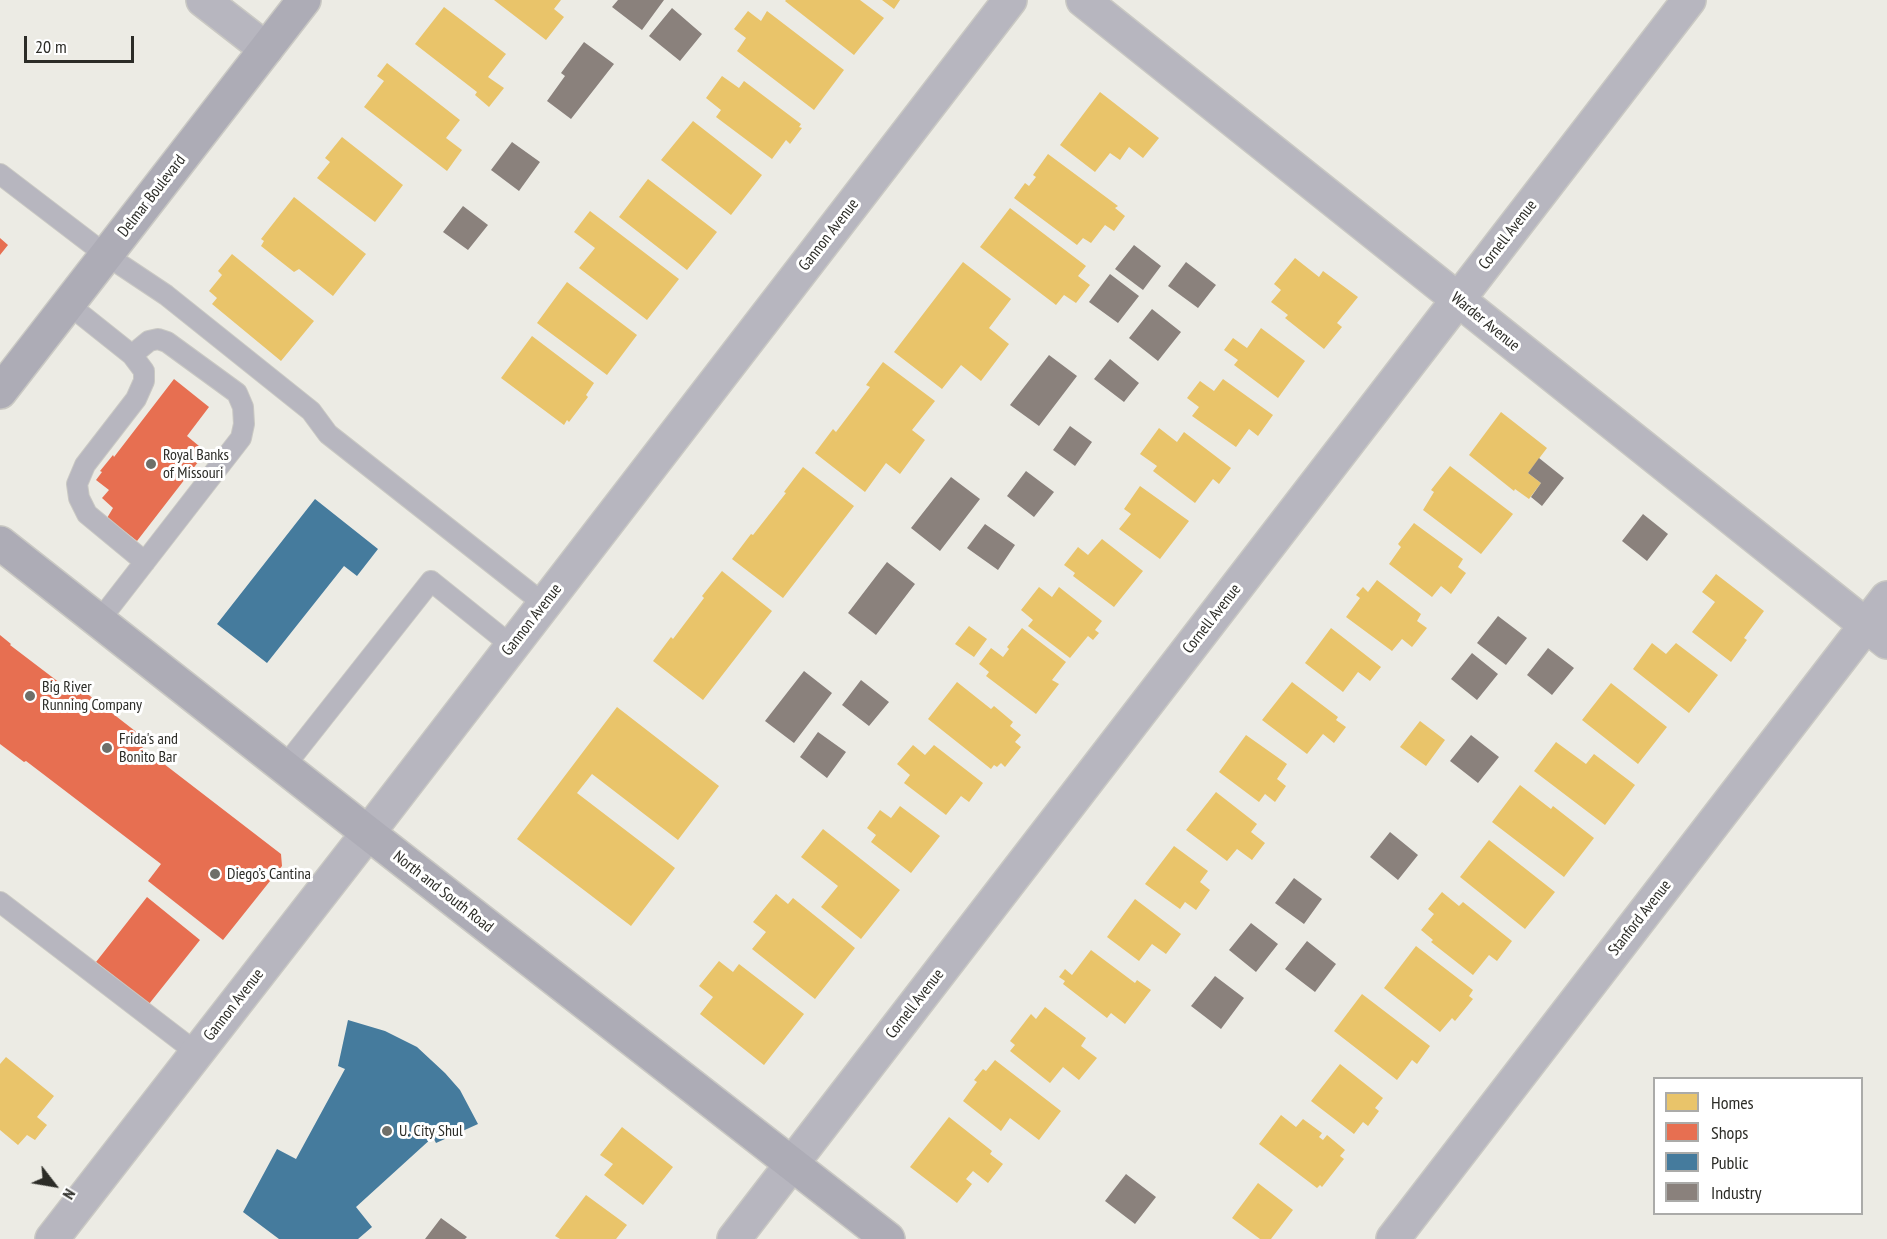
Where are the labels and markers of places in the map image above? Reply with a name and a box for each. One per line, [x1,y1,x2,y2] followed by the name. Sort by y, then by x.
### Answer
[163,445,229,483] place label: Royal Banks of Missouri
[144,457,158,471] marker: Royal Banks of Missouri
[42,677,142,715] place label: Big River Running Company
[23,689,37,703] marker: Big River Running Company
[119,729,178,767] place label: Frida's and Bonito Bar
[100,741,114,755] marker: Frida's and Bonito Bar
[227,864,311,884] place label: Diego’s Cantina
[208,867,222,881] marker: Diego’s Cantina
[399,1121,463,1141] place label: U. City Shul
[380,1124,394,1138] marker: U. City Shul

